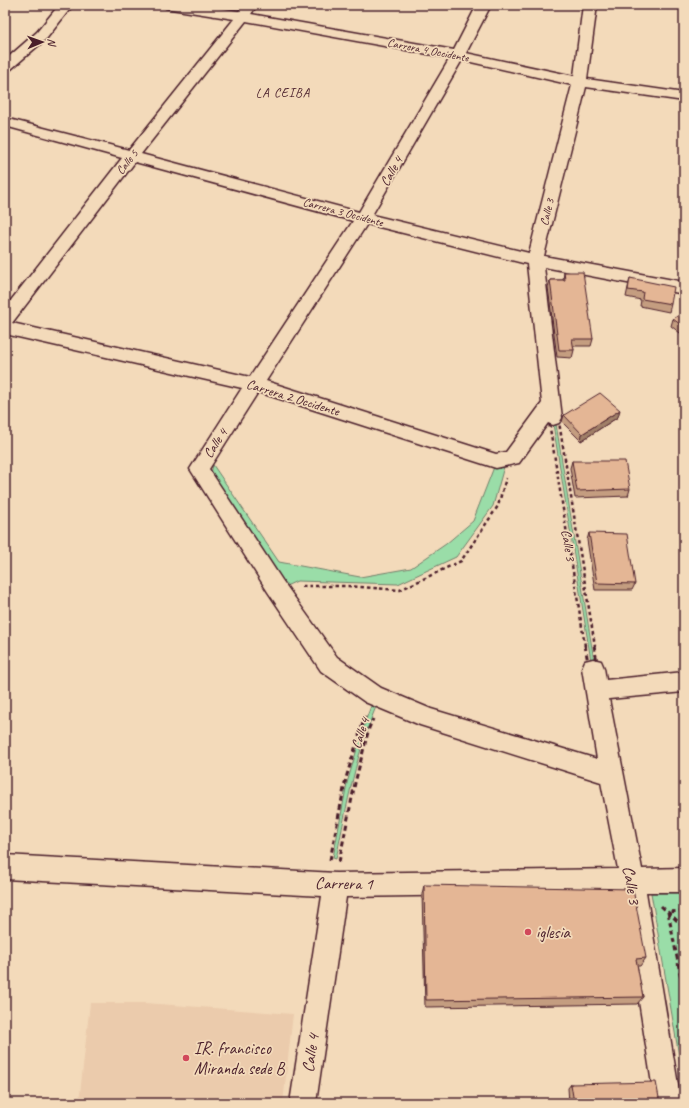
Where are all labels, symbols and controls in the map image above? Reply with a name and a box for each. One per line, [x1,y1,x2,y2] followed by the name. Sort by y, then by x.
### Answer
[22,22,62,62] north arrow
[386,34,471,66] street label: Carrera 4 Occidente
[45,38,59,47] text: N
[256,85,310,101] district label: LA CEIBA
[112,146,142,178] street label: Calle 5
[376,152,408,189] street label: Calle 4
[301,194,386,231] street label: Carrera 3 Occidente
[536,195,558,227] street label: Calle 3
[244,375,343,420] street label: Carrera 2 Occidente
[200,424,232,461] street label: Calle 4
[558,528,580,564] street label: Calle 3
[347,714,374,751] street label: Calle 4
[618,864,645,907] street label: Calle 3
[315,872,375,895] street label: Carrera 1
[536,922,572,943] place label: iglesia
[523,927,533,937] marker: iglesia
[297,1030,324,1074] street label: Calle 4
[194,1038,286,1079] place label: IR. francisco Miranda sede B
[181,1053,191,1063] marker: IR. francisco Miranda sede B

